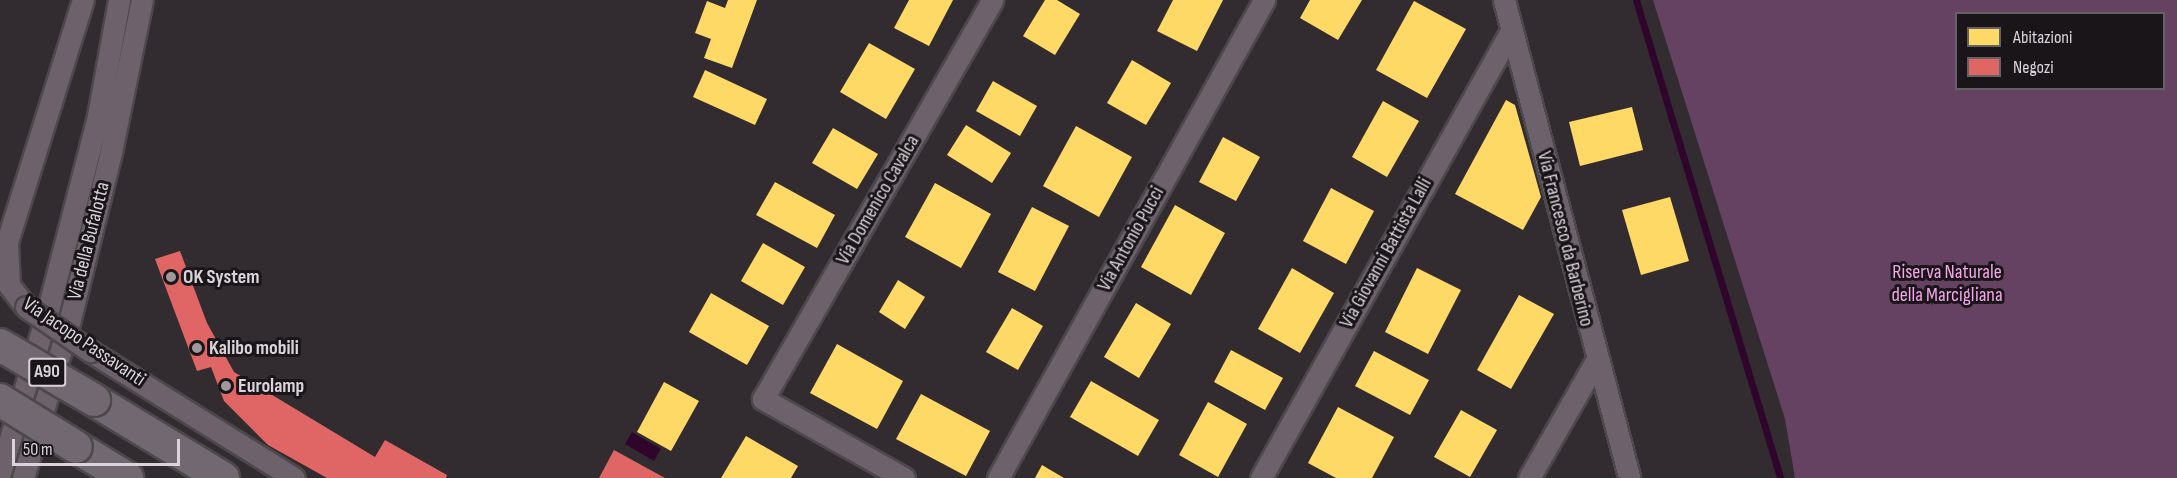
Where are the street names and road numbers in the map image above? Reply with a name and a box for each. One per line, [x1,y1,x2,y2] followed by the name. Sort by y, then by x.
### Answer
[831,131,925,269] street label: Via Domenico Cavalca
[1532,149,1598,329] street label: Via Francesco da Barberino
[1335,174,1437,332] street label: Via Giovanni Battista Lalli
[63,180,115,302] street label: Via della Bufalotta
[1092,183,1170,295] street label: Via Antonio Pucci
[18,292,150,392] street label: Via Jacopo Passavanti
[28,357,66,387] road number: A90

